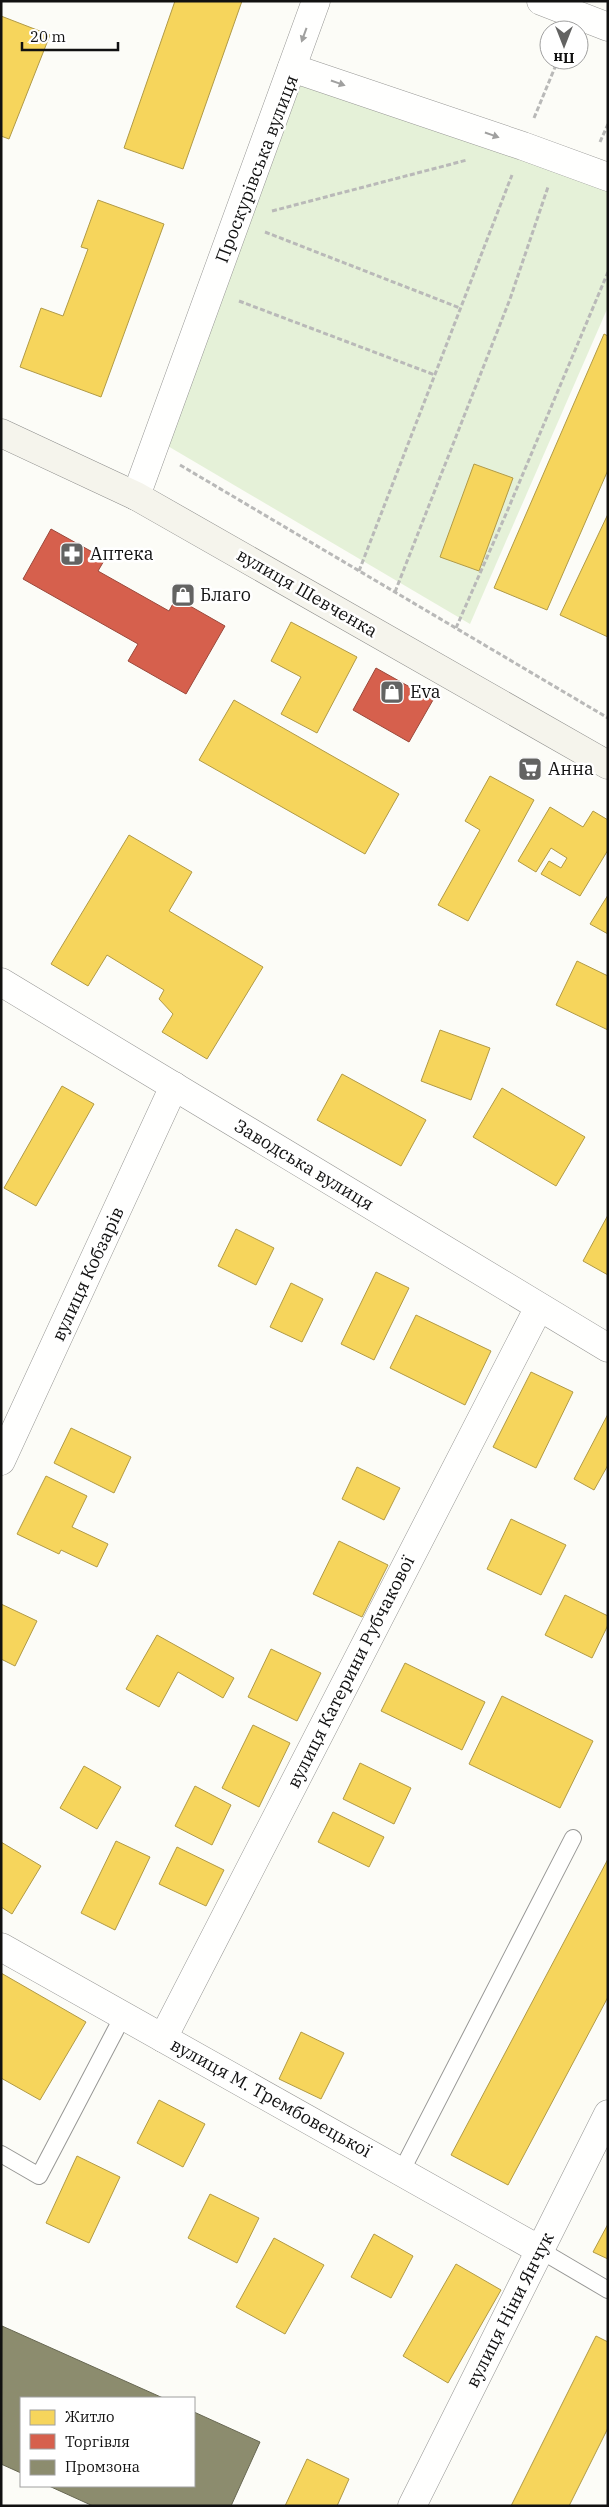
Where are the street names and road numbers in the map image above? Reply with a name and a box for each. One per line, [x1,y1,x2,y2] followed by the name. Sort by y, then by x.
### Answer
[210,72,303,266] street label: Проскурівська вулиця
[233,543,382,642] street label: вулиця Шевченка
[230,1114,378,1215] street label: Заводська вулиця
[46,1203,129,1345] street label: вулиця Кобзарів
[282,1551,419,1792] street label: вулиця Катерини Рубчакової
[167,2033,376,2163] street label: вулиця М. Трембовецької
[460,2228,559,2391] street label: вулиця Ніни Янчук

